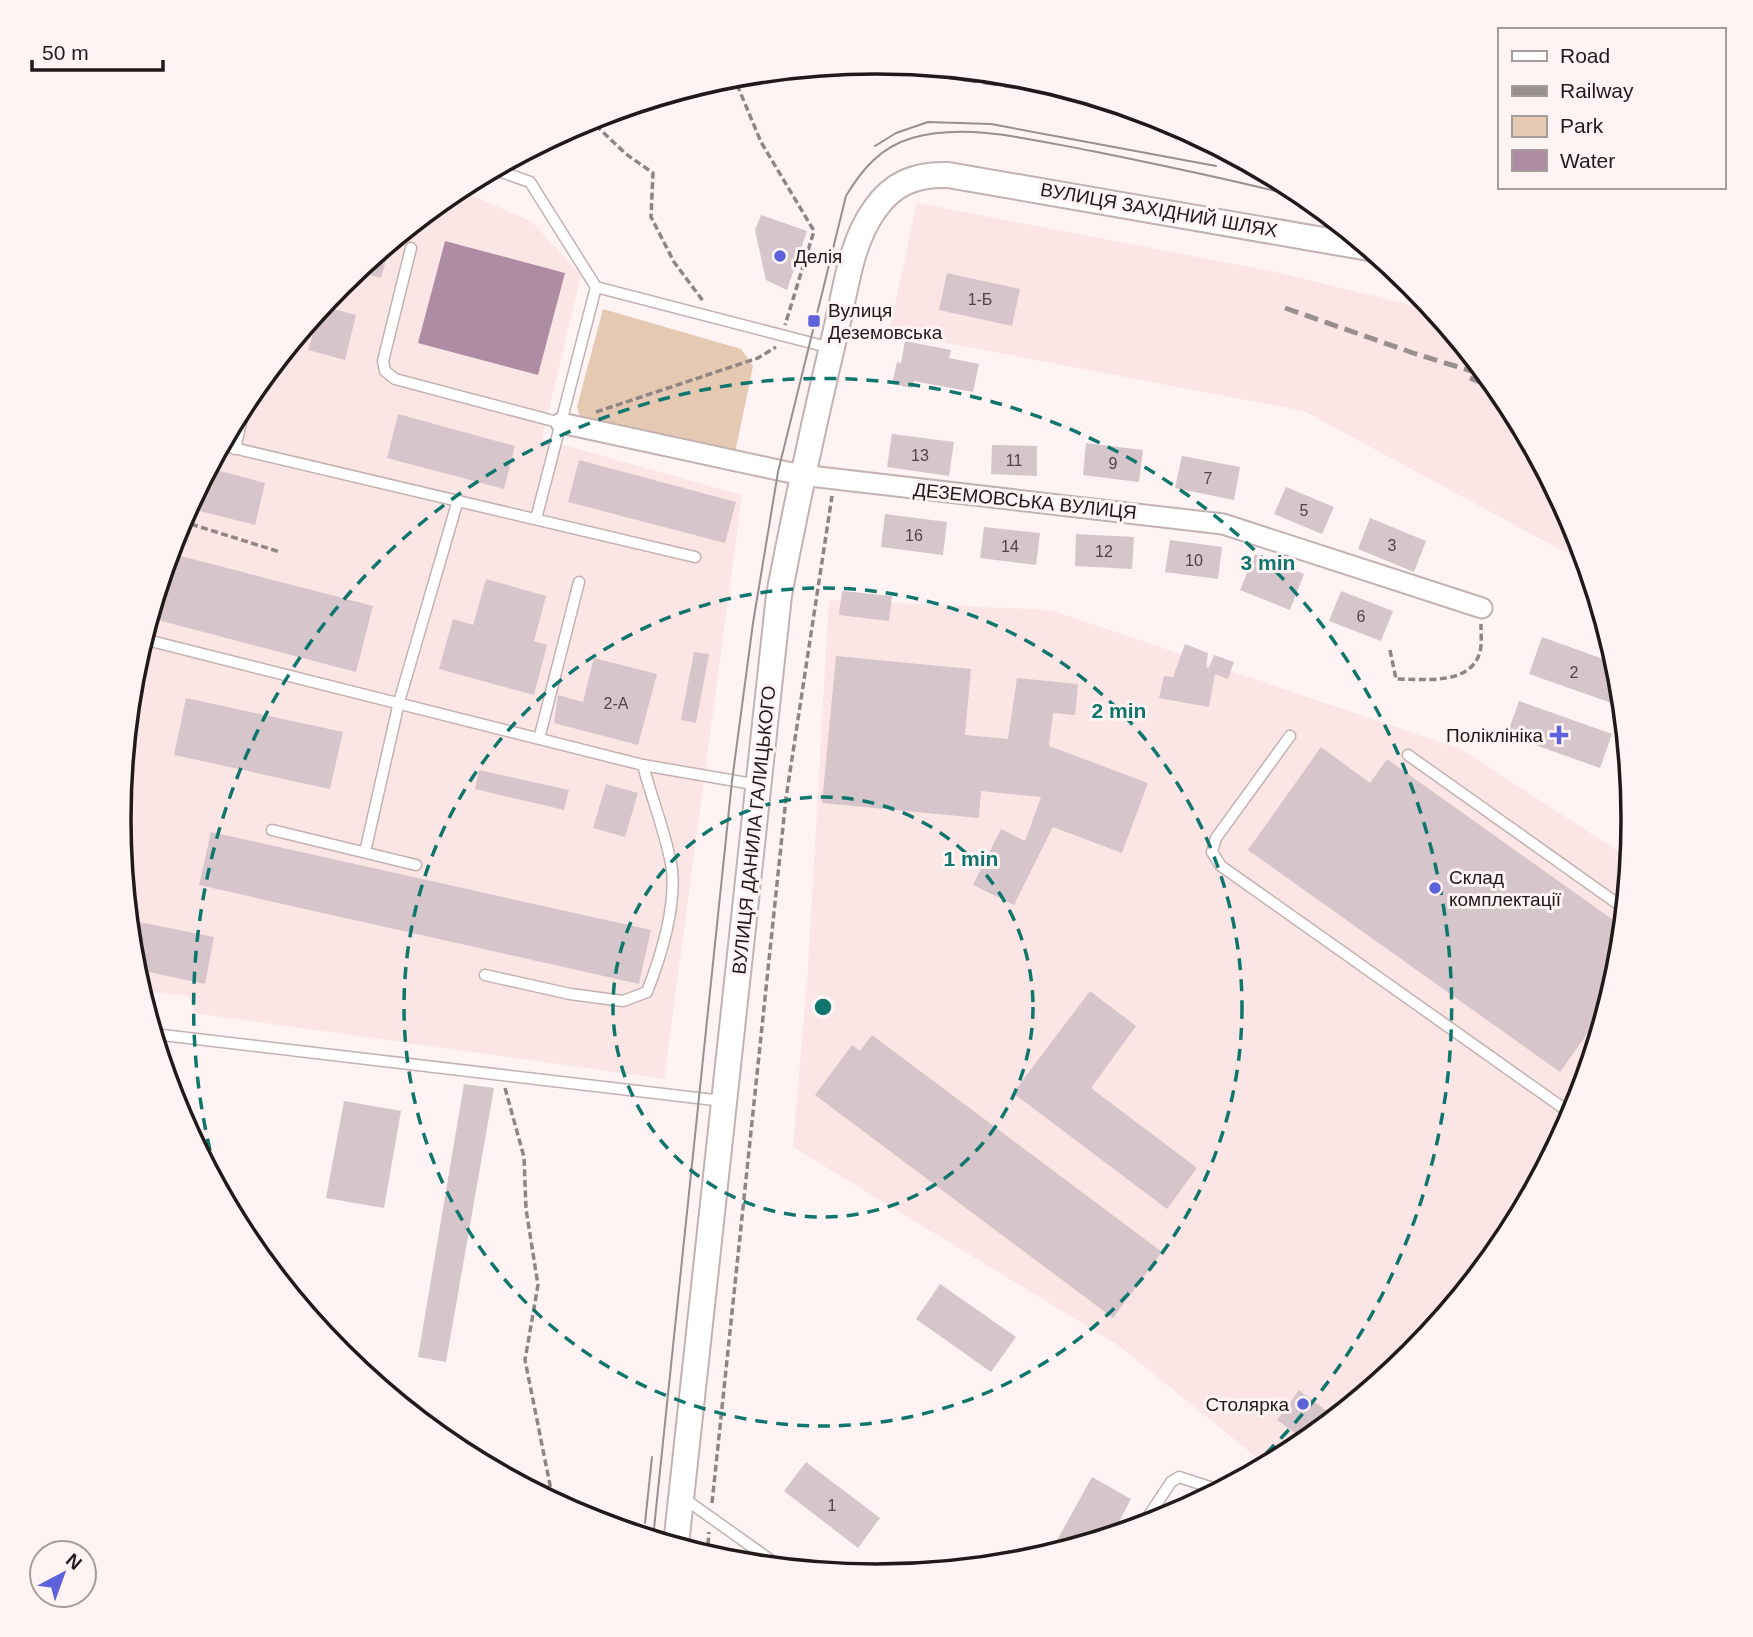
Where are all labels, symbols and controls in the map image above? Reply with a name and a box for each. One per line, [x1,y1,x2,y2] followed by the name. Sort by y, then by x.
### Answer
[32,28,163,72] scale bar
[1498,28,1725,189] legend
[42,41,89,64] text: 50 m
[1560,44,1610,67] text: Road
[1560,79,1634,102] text: Railway
[1560,114,1604,137] text: Park
[1560,149,1615,172] text: Water
[1039,179,1279,241] street label: ВУЛИЦЯ ЗАХІДНИЙ ШЛЯХ
[794,246,842,267] place label: Делія
[772,248,788,264] marker: Делія
[968,291,992,308] house number: 1-Б
[828,300,943,343] place label: Вулиця Деземовська
[806,313,822,329] marker: Вулиця Деземовська
[911,447,929,464] house number: 13
[1006,452,1022,469] house number: 11
[1109,455,1118,472] house number: 9
[1204,470,1213,487] house number: 7
[912,479,1138,523] street label: ДЕЗЕМОВСЬКА ВУЛИЦЯ
[1300,502,1309,519] house number: 5
[905,527,923,544] house number: 16
[1388,537,1397,554] house number: 3
[1001,538,1019,555] house number: 14
[1095,543,1113,560] house number: 12
[1241,551,1295,574] text: 3 min
[1185,552,1203,569] house number: 10
[1357,608,1366,625] house number: 6
[1570,664,1579,681] house number: 2
[728,685,780,975] street label: ВУЛИЦЯ ДАНИЛА ГАЛИЦЬКОГО
[604,695,629,712] house number: 2-А
[1092,699,1146,722] text: 2 min
[1446,725,1543,746] place label: Поліклініка
[1549,725,1569,745] marker: Поліклініка
[944,847,998,870] text: 1 min
[1449,867,1562,910] place label: Склад комплектації
[1427,880,1443,896] marker: Склад комплектації
[811,995,835,1019] centre of rings
[1205,1394,1289,1415] place label: Столярка
[1295,1396,1311,1412] marker: Столярка
[828,1497,837,1514] house number: 1
[28,1539,98,1609] north arrow
[62,1549,86,1574] text: N

